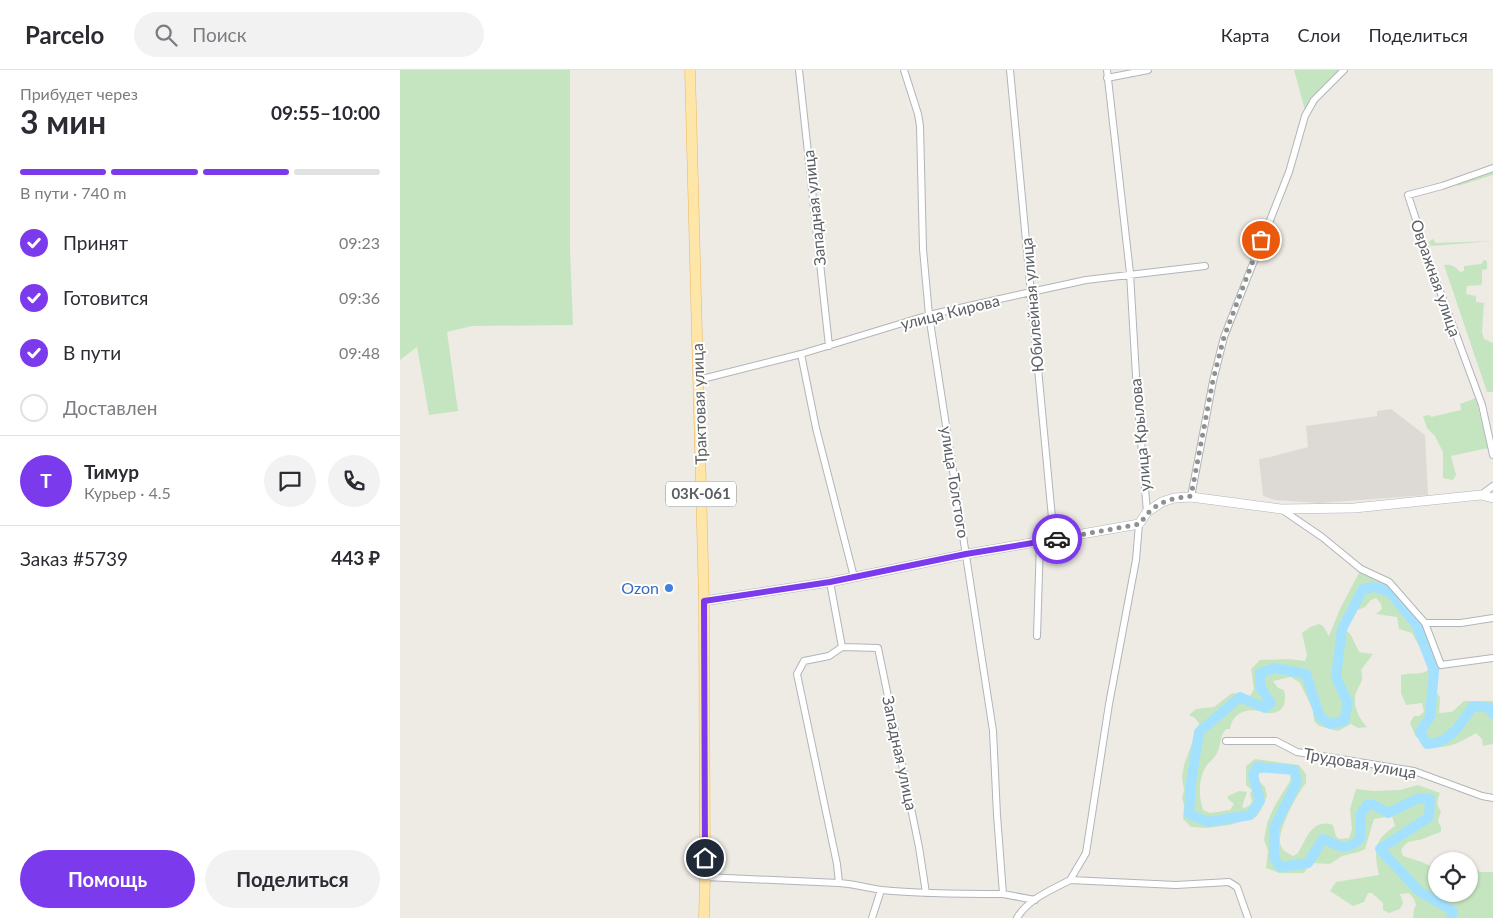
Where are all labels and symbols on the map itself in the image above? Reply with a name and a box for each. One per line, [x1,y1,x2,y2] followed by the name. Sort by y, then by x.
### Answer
[798,149,829,267] street label: Западная улица
[1408,217,1465,339] street label: Овражная улица
[1240,219,1282,261] pin
[1016,237,1047,373] street label: Юбилейная улица
[898,290,1001,333] street label: улица Кирова
[687,343,710,465] street label: Трактовая улица
[1125,378,1154,492] street label: улица Крылова
[937,425,974,539] street label: улица Толстого
[666,482,736,506] road number: 03К-061
[1032,514,1082,564] courier
[621,578,659,597] place label: Ozon
[663,582,675,594] marker: Ozon
[879,694,922,812] street label: Западная улица
[1302,743,1418,782] street label: Трудовая улица
[684,837,726,879] pin

